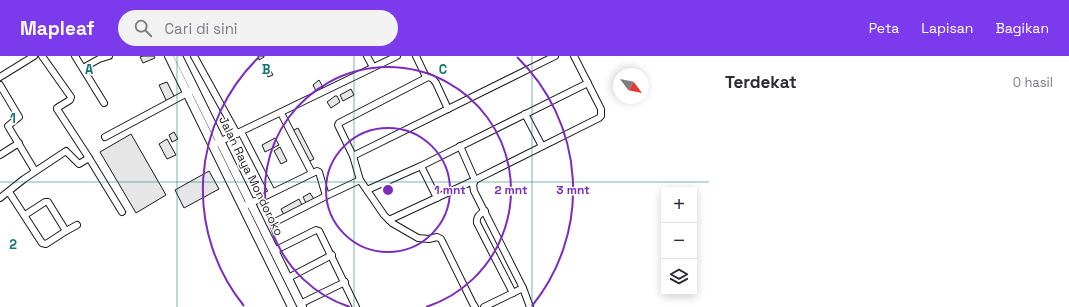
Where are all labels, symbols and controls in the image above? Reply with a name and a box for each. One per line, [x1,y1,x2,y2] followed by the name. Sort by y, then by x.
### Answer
[118,10,398,46] search box
[20,16,94,41] text: Mapleaf
[132,17,154,39] icon: search
[164,19,238,38] text: Cari di sini
[869,19,899,37] text: Peta
[921,19,973,37] text: Lapisan
[995,19,1049,37] text: Bagikan
[85,61,94,78] text: A
[262,61,271,78] text: B
[439,61,447,78] text: C
[613,68,649,104] north arrow
[725,71,797,93] text: Terdekat
[1013,74,1053,91] text: 0 hasil
[10,110,16,127] text: 1
[215,114,287,238] street label: Jalan Raya Mondoroko
[434,182,466,198] text: 1 mnt
[494,182,528,198] text: 2 mnt
[556,182,590,198] text: 3 mnt
[381,183,395,197] centre of rings
[661,187,697,295] map controls
[661,187,697,223] button: +
[661,223,697,259] button: −
[9,236,17,253] text: 2
[661,259,697,295] button: layers

